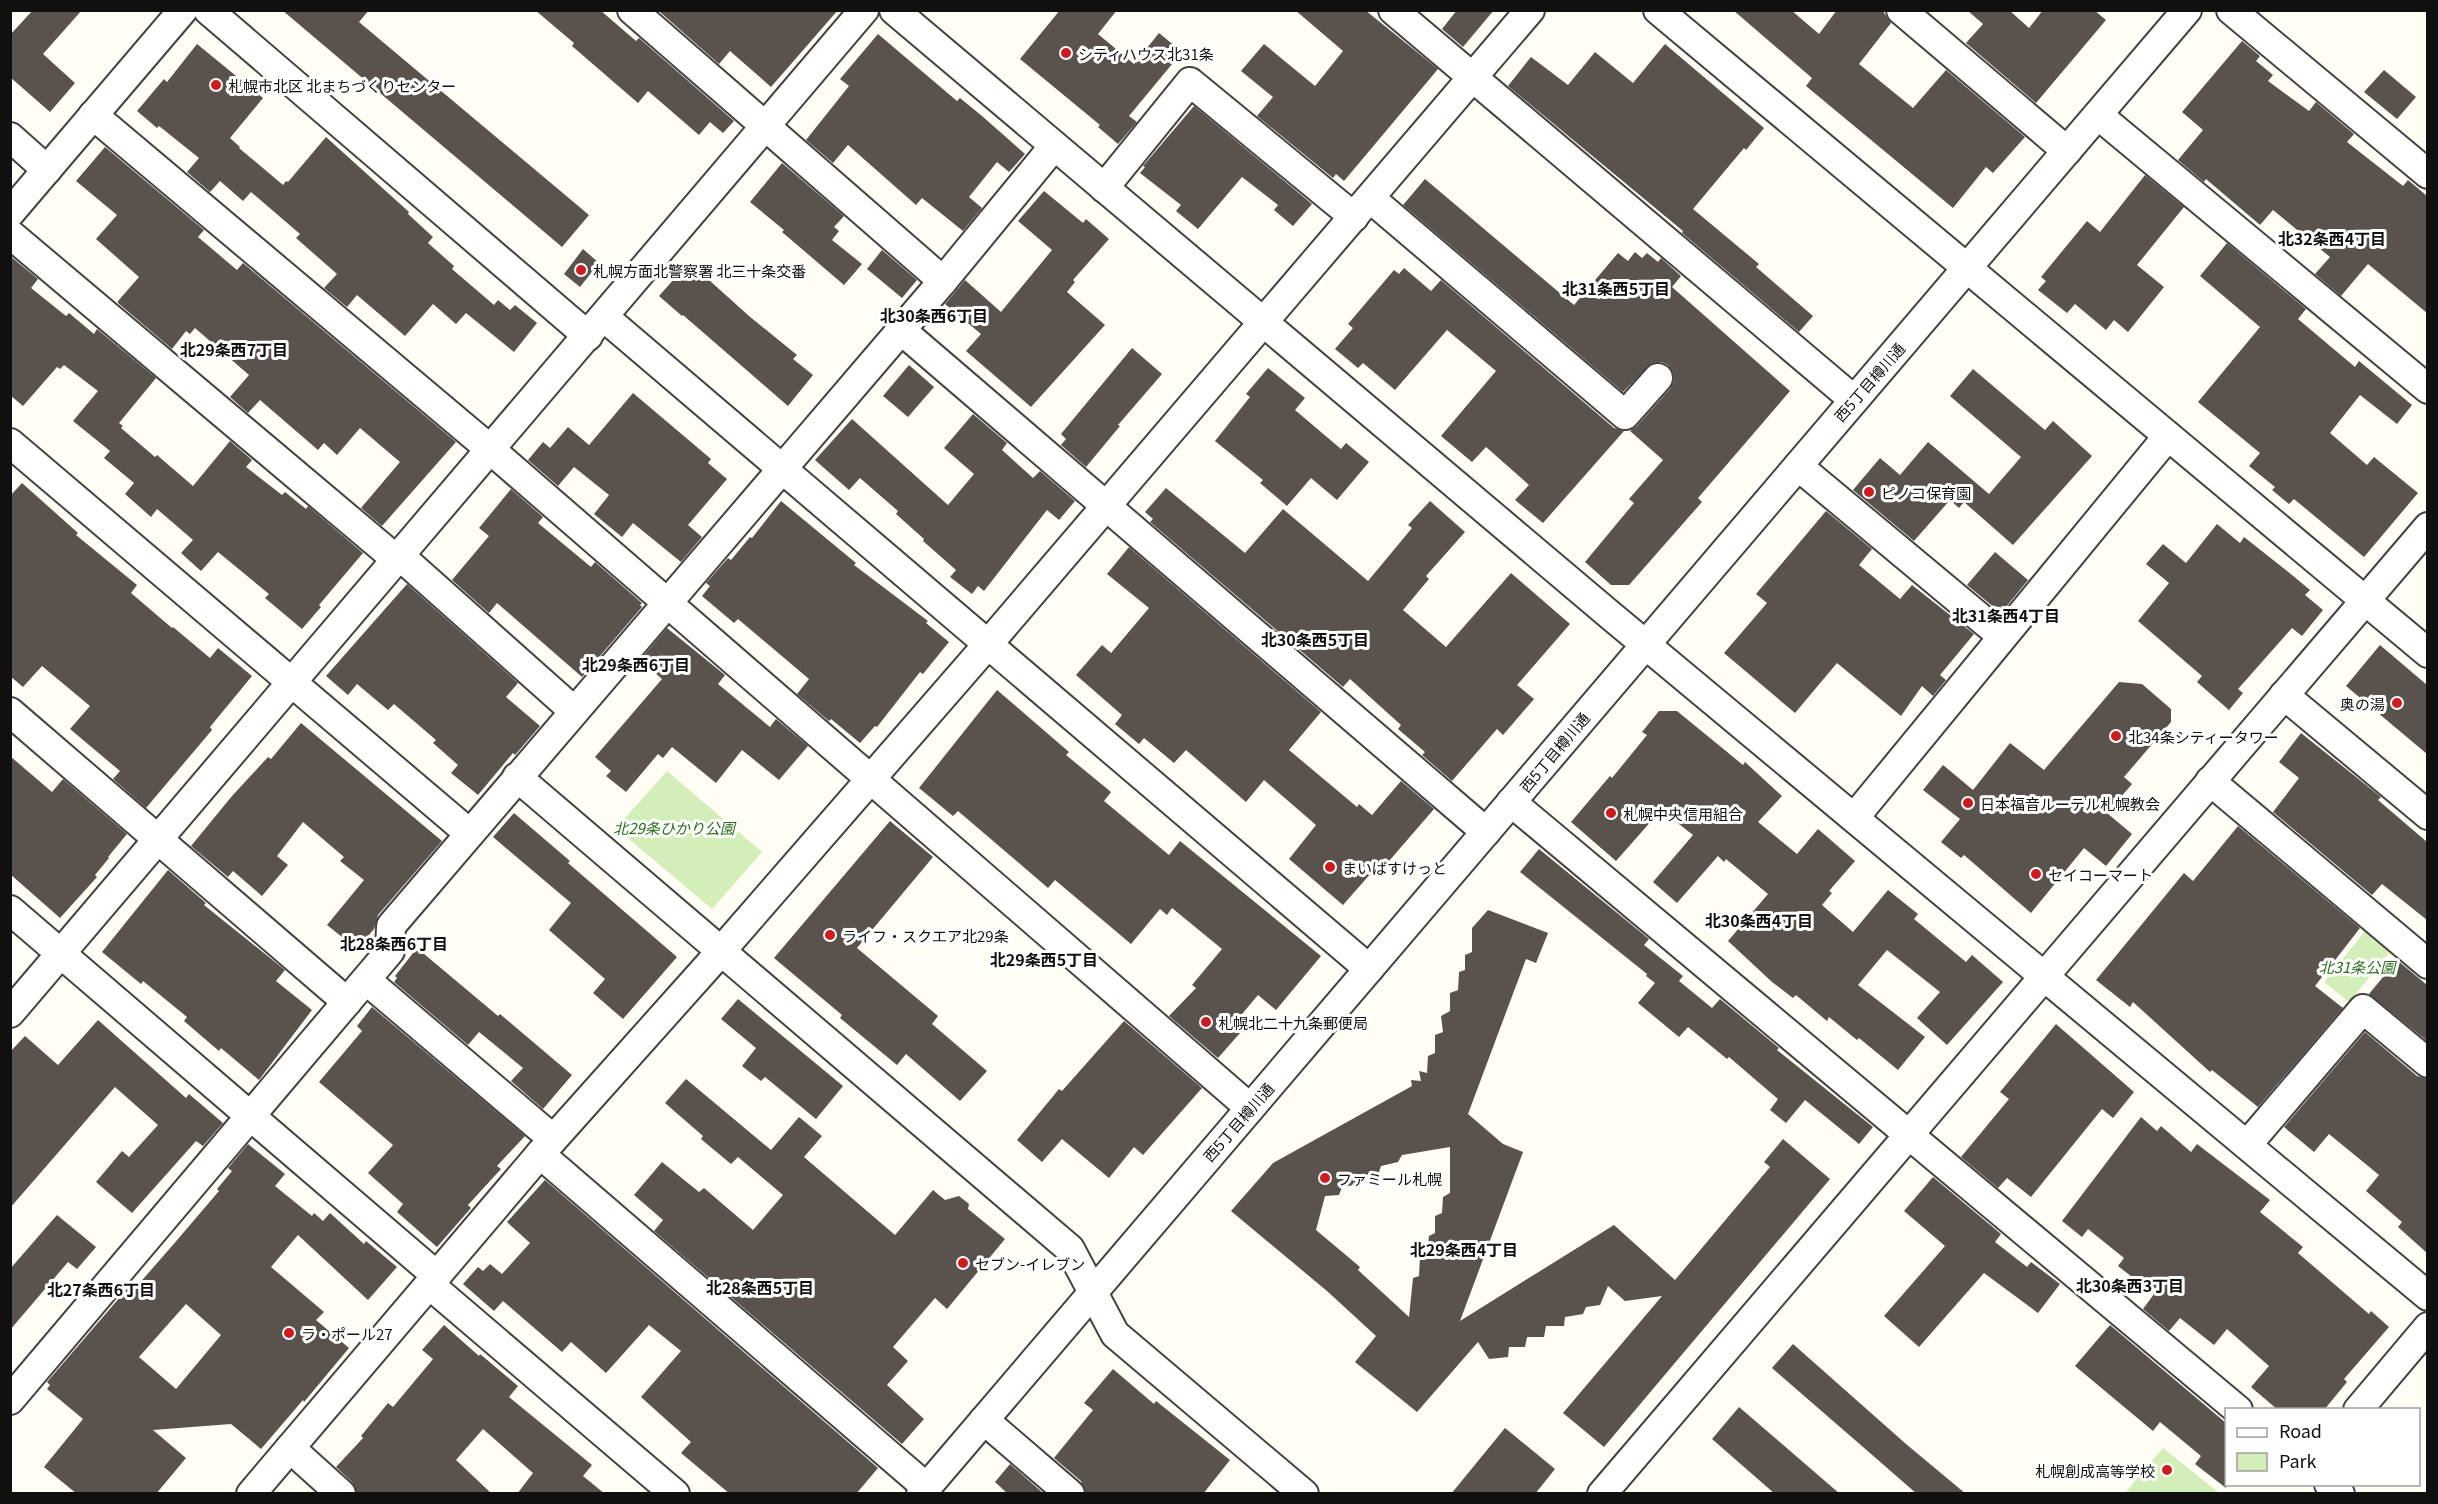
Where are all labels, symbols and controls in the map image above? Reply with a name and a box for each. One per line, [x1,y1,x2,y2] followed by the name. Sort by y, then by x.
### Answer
[1078,43,1214,64] place label: シティハウス北31条
[1059,46,1073,60] marker: シティハウス北31条
[228,75,456,96] place label: 札幌市北区 北まちづくりセンター
[209,78,223,92] marker: 札幌市北区 北まちづくりセンター
[2278,226,2386,250] district label: 北32条西4丁目
[593,260,806,281] place label: 札幌方面北警察署 北三十条交番
[574,263,588,277] marker: 札幌方面北警察署 北三十条交番
[1562,276,1670,300] district label: 北31条西5丁目
[880,303,988,327] district label: 北30条西6丁目
[180,337,288,361] district label: 北29条西7丁目
[1829,338,1909,426] street label: 西5丁目樽川通
[1881,482,1971,503] place label: ピノコ保育園
[1862,485,1876,499] marker: ピノコ保育園
[1952,603,2060,627] district label: 北31条西4丁目
[1261,627,1369,651] district label: 北30条西5丁目
[582,652,690,676] district label: 北29条西6丁目
[2340,693,2385,714] place label: 奥の湯
[2390,696,2404,710] marker: 奥の湯
[1514,708,1594,796] street label: 西5丁目樽川通
[2128,726,2279,747] place label: 北34条シティータワー
[2109,729,2123,743] marker: 北34条シティータワー
[1980,793,2160,814] place label: 日本福音ルーテル札幌教会
[1961,796,1975,810] marker: 日本福音ルーテル札幌教会
[1623,803,1743,824] place label: 札幌中央信用組合
[1604,806,1618,820] marker: 札幌中央信用組合
[613,817,737,838] park label: 北29条ひかり公園
[1342,857,1447,878] place label: まいばすけっと
[1323,860,1337,874] marker: まいばすけっと
[2048,864,2153,885] place label: セイコーマート
[2029,867,2043,881] marker: セイコーマート
[1705,908,1813,932] district label: 北30条西4丁目
[842,925,1009,946] place label: ライフ・スクエア北29条
[823,928,837,942] marker: ライフ・スクエア北29条
[340,931,448,955] district label: 北28条西6丁目
[990,947,1098,971] district label: 北29条西5丁目
[2319,956,2397,977] park label: 北31条公園
[1218,1012,1368,1033] place label: 札幌北二十九条郵便局
[1199,1015,1213,1029] marker: 札幌北二十九条郵便局
[1198,1078,1278,1166] street label: 西5丁目樽川通
[1337,1168,1442,1189] place label: ファミール札幌
[1318,1171,1332,1185] marker: ファミール札幌
[1410,1237,1518,1261] district label: 北29条西4丁目
[975,1253,1085,1274] place label: セブン-イレブン
[956,1256,970,1270] marker: セブン-イレブン
[2076,1273,2184,1297] district label: 北30条西3丁目
[706,1275,814,1299] district label: 北28条西5丁目
[47,1277,155,1301] district label: 北27条西6丁目
[301,1323,393,1344] place label: ラ・ポール27
[282,1326,296,1340] marker: ラ・ポール27
[2225,1408,2420,1486] legend
[2279,1417,2322,1443] text: Road
[2279,1447,2317,1473] text: Park
[2035,1460,2155,1481] place label: 札幌創成高等学校
[2160,1463,2174,1477] marker: 札幌創成高等学校

